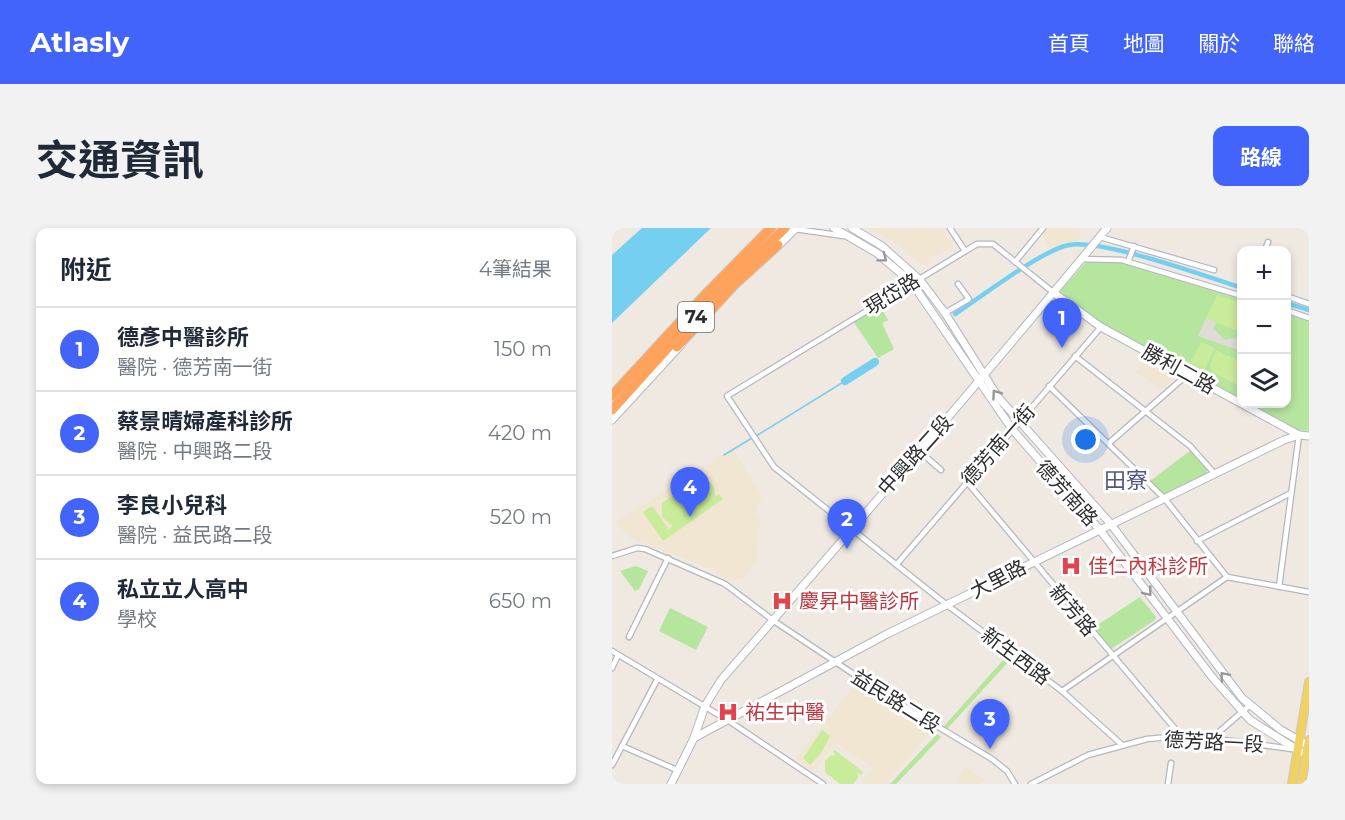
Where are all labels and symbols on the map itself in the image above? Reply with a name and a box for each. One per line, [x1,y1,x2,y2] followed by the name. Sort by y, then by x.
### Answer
[877,251,888,262] one-way arrow
[860,268,924,320] street label: 現岱路
[1042,298,1082,348] pin: 1
[678,302,714,332] road number: 74
[1138,339,1220,399] street label: 勝利二路
[992,390,1003,401] one-way arrow
[956,399,1040,491] street label: 德芳南一街
[873,410,957,500] street label: 中興路二段
[1071,425,1100,454] your location
[1031,455,1103,531] street label: 德芳南路
[1104,467,1148,494] district label: 田寮
[670,468,710,517] pin: 4
[828,500,866,549] pin: 2
[1059,554,1083,578] hospital icon: 佳仁內科診所
[1088,554,1208,578] place label: 佳仁內科診所
[966,555,1030,603] street label: 大里路
[1045,579,1101,641] street label: 新芳路
[1140,585,1151,596] one-way arrow
[770,589,794,613] hospital icon: 慶昇中醫診所
[799,589,919,613] place label: 慶昇中醫診所
[977,622,1055,690] street label: 新生西路
[847,664,945,738] street label: 益民路二段
[1220,672,1231,683] one-way arrow
[716,700,740,724] hospital icon: 𧙗生中醫
[745,700,825,724] place label: 𧙗生中醫
[970,700,1010,749] pin: 3
[1163,727,1265,757] street label: 德芳路一段

